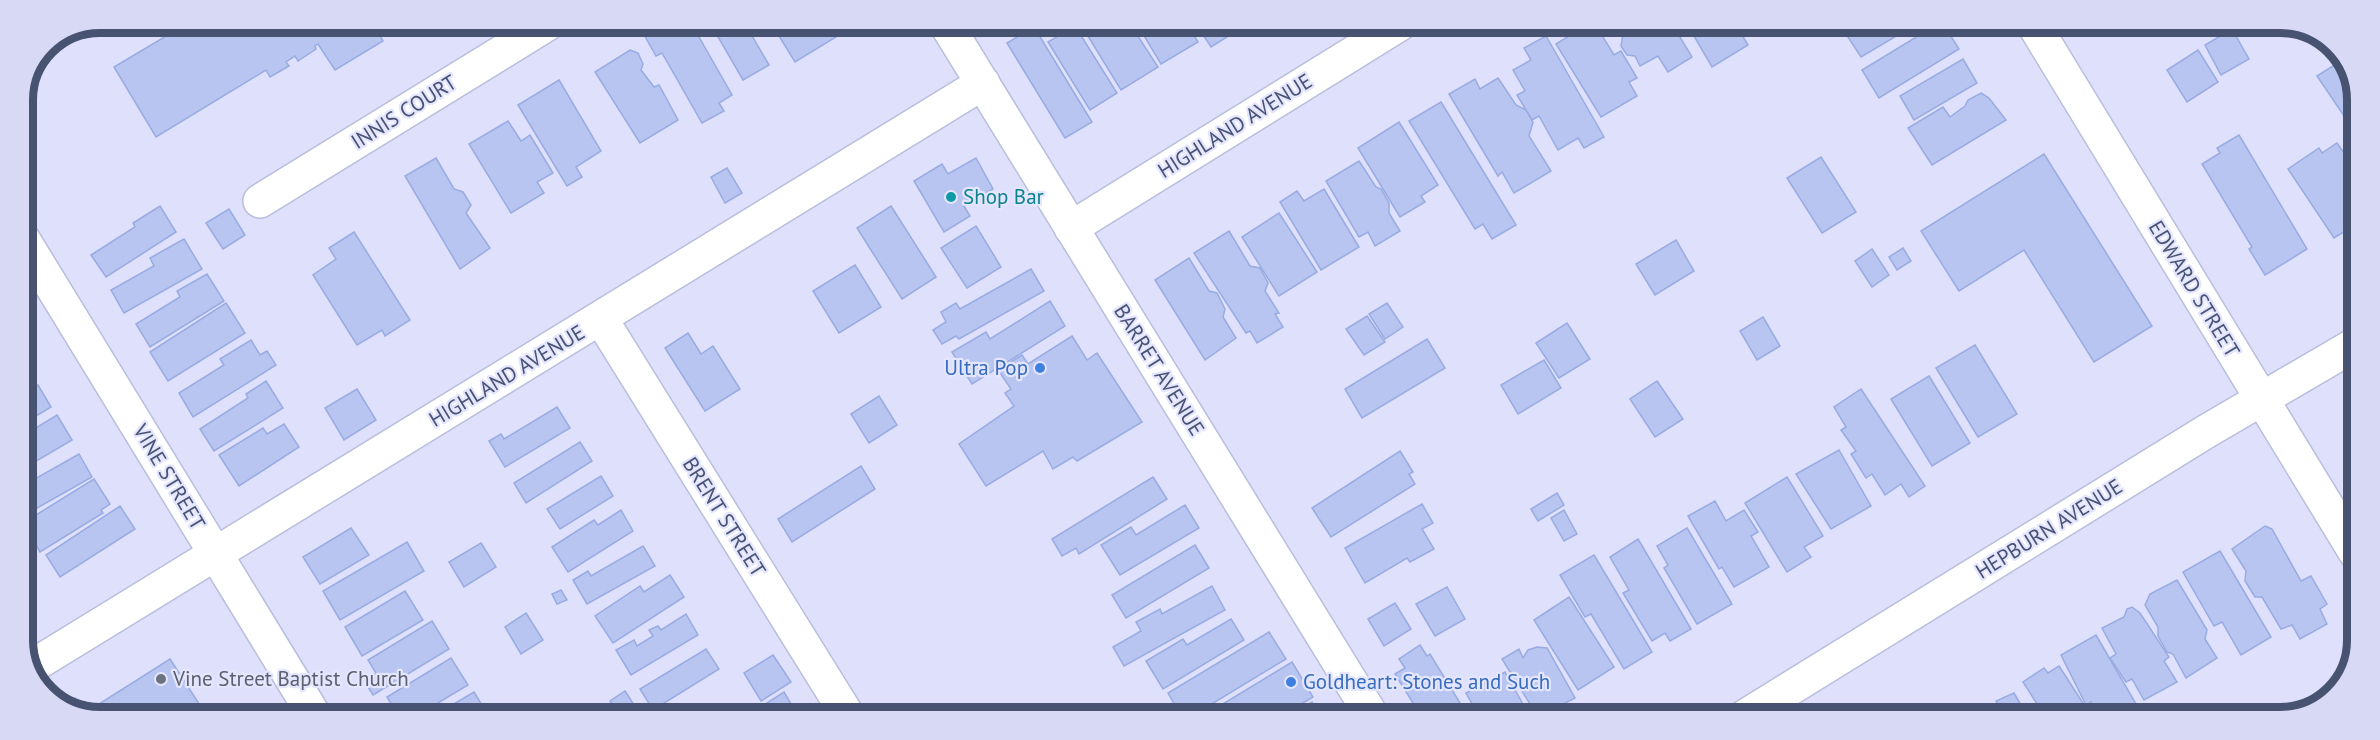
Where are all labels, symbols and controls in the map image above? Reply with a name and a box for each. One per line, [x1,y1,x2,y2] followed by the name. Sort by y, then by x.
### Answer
[1153,67,1317,184] street label: HIGHLAND AVENUE
[346,68,462,155] street label: INNIS COURT
[963,183,1044,210] place label: Shop Bar
[944,190,958,204] marker: Shop Bar
[2143,215,2246,362] street label: EDWARD STREET
[1108,299,1211,441] street label: BARRET AVENUE
[424,318,590,433] street label: HIGHLAND AVENUE
[944,354,1028,381] place label: Ultra Pop
[1033,361,1047,375] marker: Ultra Pop
[127,418,212,535] street label: VINE STREET
[677,452,772,582] street label: BRENT STREET
[1970,473,2127,585] street label: HEPBURN AVENUE
[172,665,409,692] place label: Vine Street Baptist Church
[1303,668,1550,695] place label: Goldheart: Stones and Such
[154,672,168,686] marker: Vine Street Baptist Church
[1284,675,1298,689] marker: Goldheart: Stones and Such

